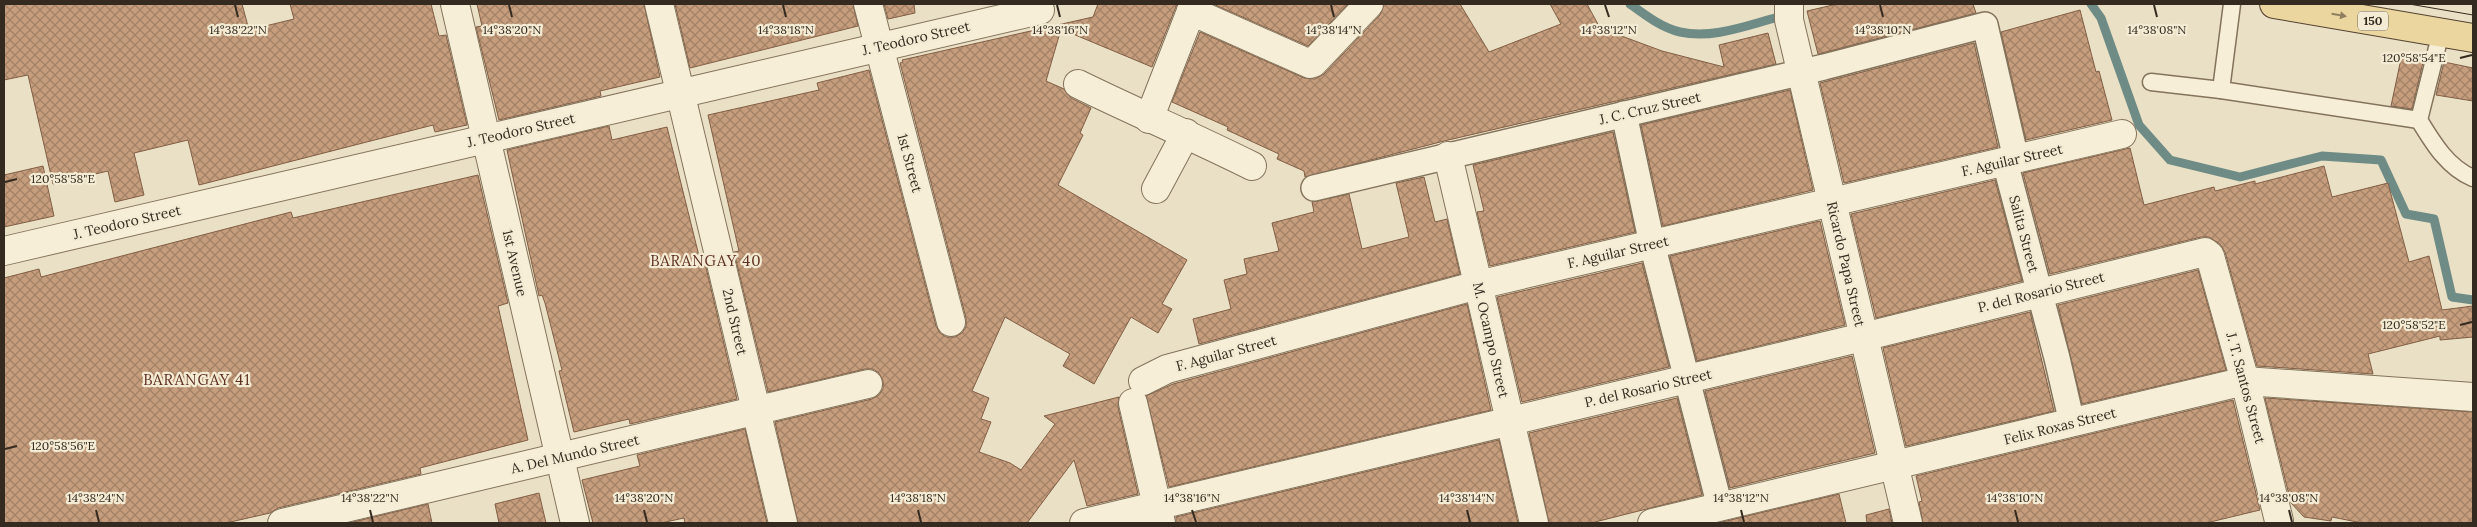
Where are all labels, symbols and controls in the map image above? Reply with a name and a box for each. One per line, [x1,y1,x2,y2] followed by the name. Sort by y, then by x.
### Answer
[2331,11,2347,19] one-way arrow
[2358,12,2388,30] road number: 150
[859,17,972,59] street label: J. Teodoro Street
[209,22,267,37] text: 14°38'22"N
[483,22,541,37] text: 14°38'20"N
[758,22,814,37] text: 14°38'18"N
[1032,22,1088,37] text: 14°38'16"N
[1306,22,1362,37] text: 14°38'14"N
[1581,22,1637,37] text: 14°38'12"N
[1855,22,1911,37] text: 14°38'10"N
[2128,22,2187,37] text: 14°38'08"N
[2382,50,2446,65] text: 120°58'54"E
[1596,87,1703,129] street label: J. C. Cruz Street
[464,109,577,151] street label: J. Teodoro Street
[893,132,927,195] street label: 1st Street
[1960,139,2065,180] street label: F. Aguilar Street
[31,171,95,186] text: 120°58'58"E
[2005,193,2043,275] street label: Salita Street
[1823,200,1869,329] street label: Ricardo Papa Street
[70,201,183,243] street label: J. Teodoro Street
[499,228,532,299] street label: 1st Avenue
[1566,231,1671,272] street label: F. Aguilar Street
[650,251,762,270] district label: BARANGAY 40
[1976,267,2107,316] street label: P. del Rosario Street
[1469,280,1513,400] street label: M. Ocampo Street
[719,287,752,358] street label: 2nd Street
[2382,317,2446,332] text: 120°58'52"E
[2222,329,2270,446] street label: J. T. Santos Street
[1174,331,1279,375] street label: F. Aguilar Street
[1583,364,1714,411] street label: P. del Rosario Street
[143,370,251,389] district label: BARANGAY 41
[2002,403,2119,449] street label: Felix Roxas Street
[508,430,641,478] street label: A. Del Mundo Street
[31,438,95,453] text: 120°58'56"E
[67,490,125,505] text: 14°38'24"N
[341,490,399,505] text: 14°38'22"N
[615,490,673,505] text: 14°38'20"N
[890,490,946,505] text: 14°38'18"N
[1164,490,1220,505] text: 14°38'16"N
[1439,490,1495,505] text: 14°38'14"N
[1713,490,1769,505] text: 14°38'12"N
[1987,490,2043,505] text: 14°38'10"N
[2260,490,2319,505] text: 14°38'08"N

